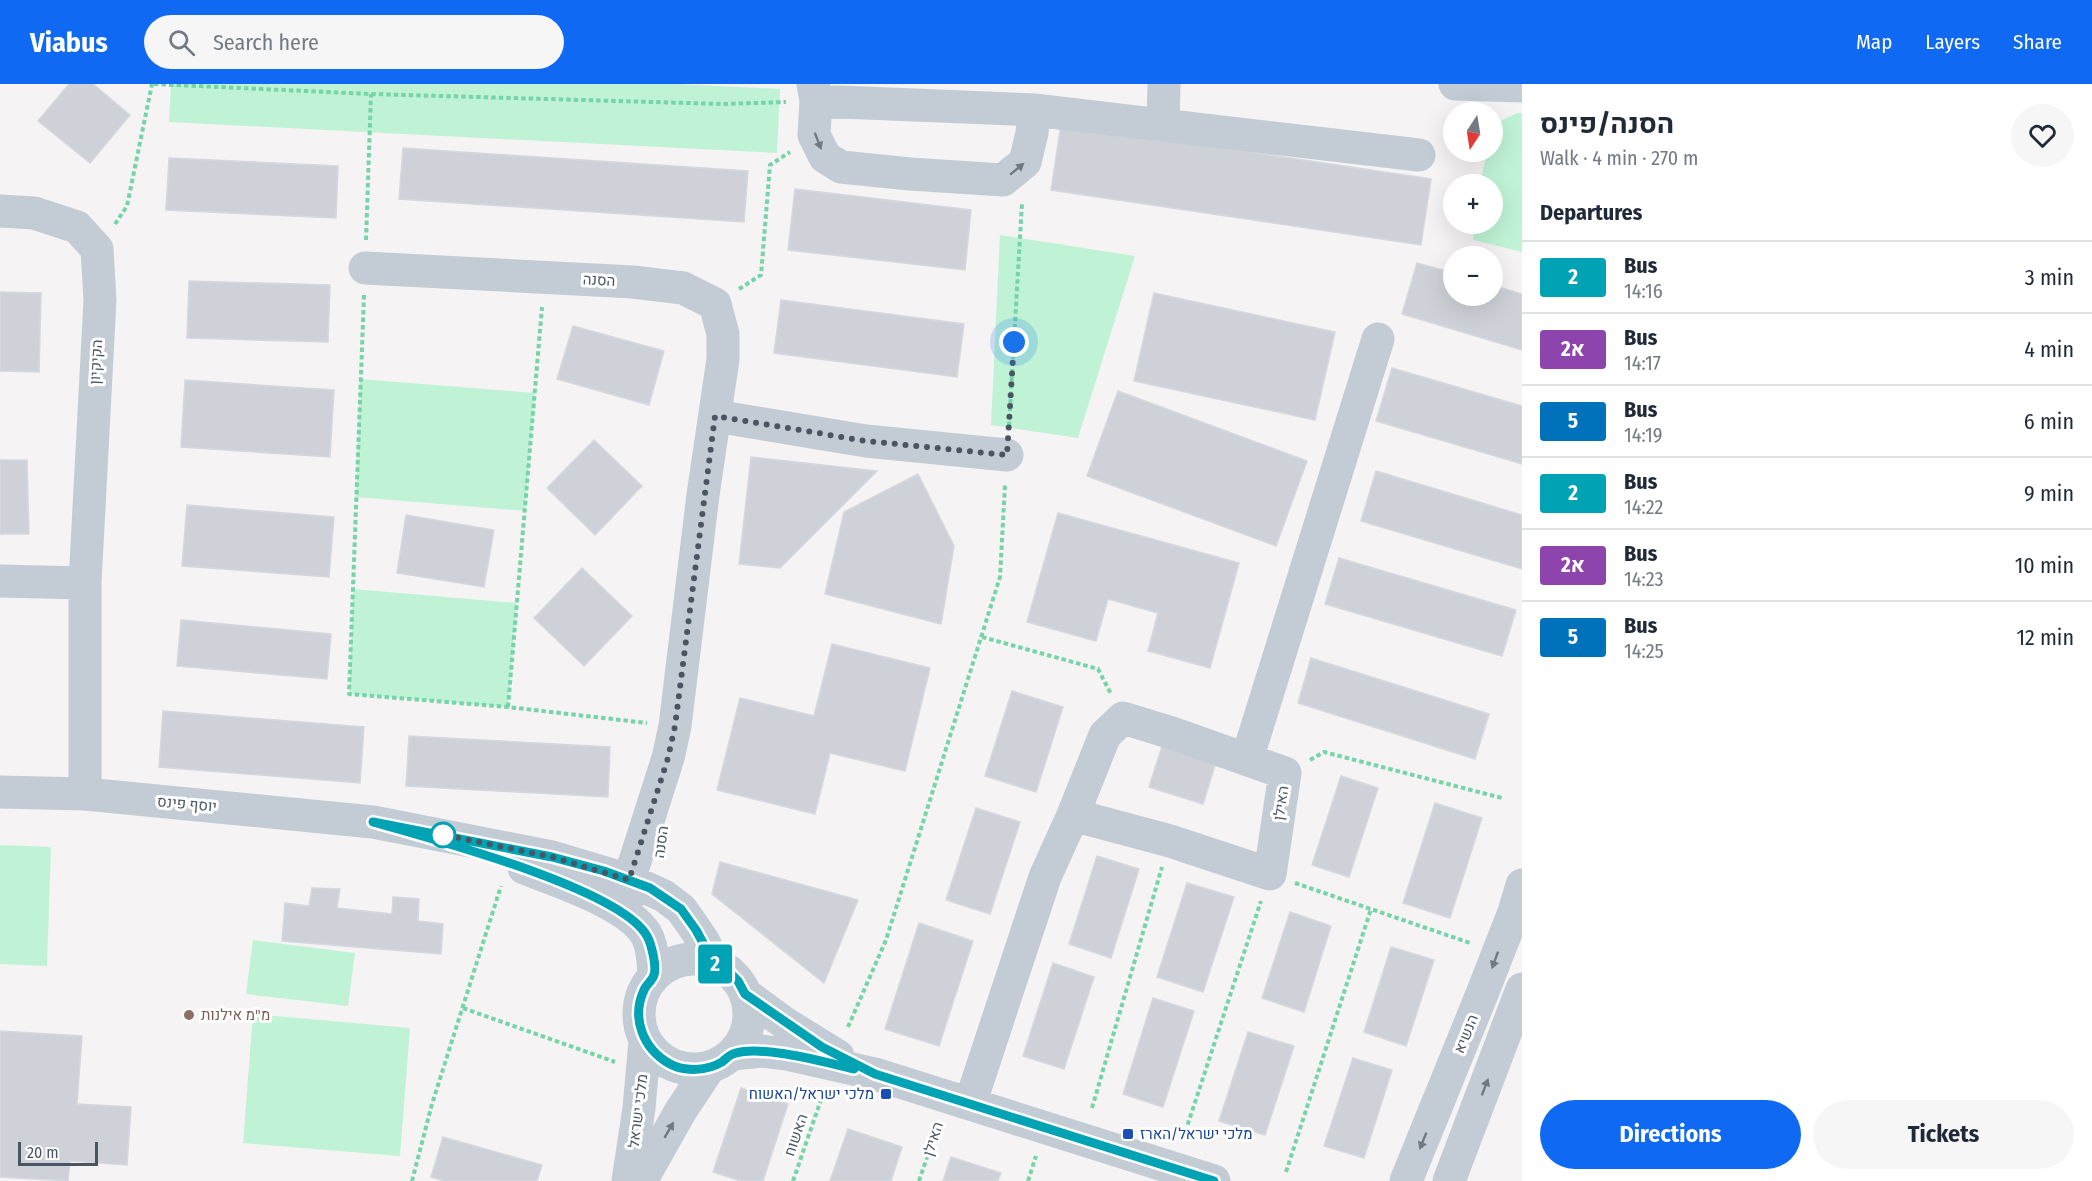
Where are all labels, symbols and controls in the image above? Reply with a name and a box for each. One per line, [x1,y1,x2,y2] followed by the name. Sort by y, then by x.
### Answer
[144,15,564,69] search box
[30,26,108,59] text: Viabus
[165,26,198,59] icon: search
[213,29,319,56] text: Search here
[1856,29,1892,55] text: Map
[1925,29,1980,55] text: Layers
[2013,29,2062,55] text: Share
[1443,102,1503,162] north arrow
[1443,102,1503,306] map controls
[2011,104,2074,167] button: heart
[1540,107,1674,140] text: הסנה/פינס
[814,133,824,151] one-way arrow
[1540,146,1698,170] text: Walk · 4 min · 270 m
[1009,163,1024,175] one-way arrow
[1443,174,1503,234] button: +
[1540,199,1642,226] text: Departures
[1443,246,1503,306] button: −
[1624,252,1657,279] text: Bus
[1568,264,1578,290] text: 2
[2025,264,2074,291] text: 3 min
[582,270,616,290] street label: הסנה
[1624,279,1663,303] text: 14:16
[1624,324,1657,351] text: Bus
[999,327,1029,357] your location
[1561,336,1585,362] text: 2א
[2024,336,2074,363] text: 4 min
[86,339,106,385] street label: הקיקיון
[1624,351,1661,375] text: 14:17
[1624,396,1657,423] text: Bus
[1568,408,1578,434] text: 5
[2024,408,2074,435] text: 6 min
[1624,423,1662,447] text: 14:19
[1624,468,1657,495] text: Bus
[1568,480,1578,506] text: 2
[2024,480,2074,507] text: 9 min
[1624,495,1663,519] text: 14:22
[1624,540,1657,567] text: Bus
[1561,552,1585,578] text: 2א
[2015,552,2074,579] text: 10 min
[1624,567,1664,591] text: 14:23
[1624,612,1657,639] text: Bus
[1568,624,1578,650] text: 5
[2016,624,2074,651] text: 12 min
[1624,639,1664,663] text: 14:25
[1269,784,1293,822] street label: האילן
[156,792,218,816] street label: יוסף פינס
[430,822,456,848] unlabelled marker
[650,825,672,859] street label: הסנה
[696,944,734,984] line badge: 2
[710,951,720,977] text: 2
[1490,951,1499,969] one-way arrow
[201,1006,270,1024] place label: מ"מ אילנות
[182,1008,196,1022] marker: מ"מ אילנות
[1450,1012,1482,1056] street label: הנשיא
[625,1073,651,1149] street label: מלכי ישראל
[1480,1078,1490,1096] one-way arrow
[749,1085,874,1103] place label: מלכי ישראל/האשוח
[879,1087,893,1101] marker: מלכי ישראל/האשוח
[1540,1100,1801,1169] button: Directions
[1813,1100,2074,1169] button: Tickets
[780,1111,812,1159] street label: האשוח
[919,1120,947,1158] street label: האילן
[664,1122,675,1138] one-way arrow
[1140,1125,1253,1143] place label: מלכי ישראל/הארז
[1121,1127,1135,1141] marker: מלכי ישראל/הארז
[1418,1132,1427,1150] one-way arrow
[18,1139,98,1166] scale bar
[27,1143,58,1162] text: 20 m

